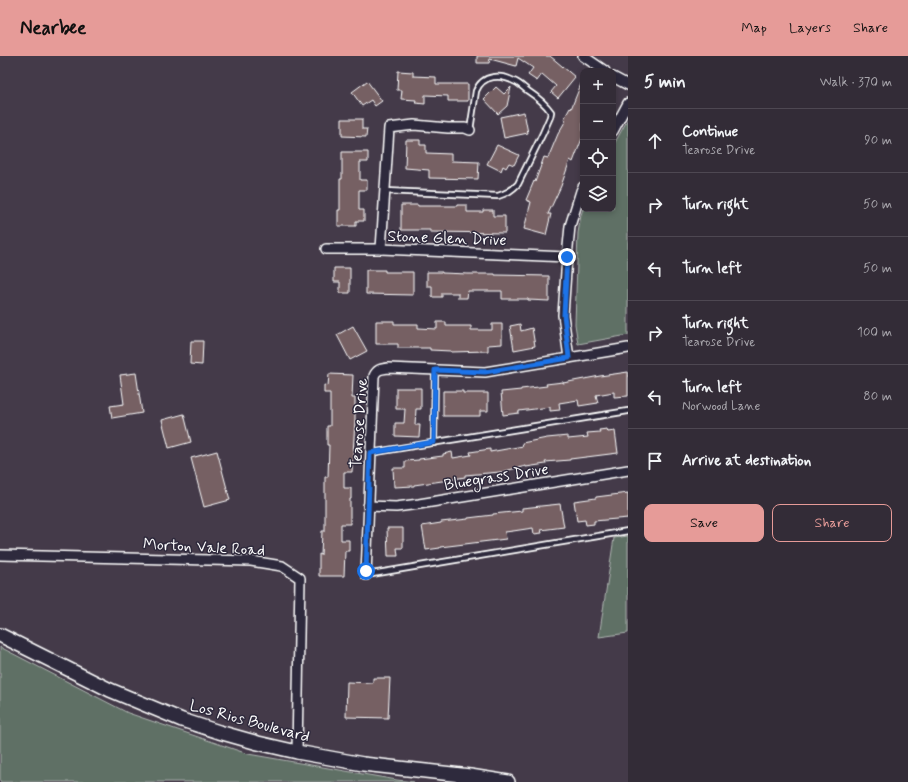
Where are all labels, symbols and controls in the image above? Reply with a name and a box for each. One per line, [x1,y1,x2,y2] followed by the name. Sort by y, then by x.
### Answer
[20,16,86,41] text: Nearbee
[741,19,767,37] text: Map
[789,19,831,37] text: Layers
[853,19,888,37] text: Share
[580,68,616,212] map controls
[580,68,616,104] button: +
[644,71,686,93] text: 5 min
[820,74,892,91] text: Walk · 370 m
[580,104,616,140] button: −
[682,122,738,142] text: Continue
[644,130,666,152] icon: ahead
[864,132,892,149] text: 90 m
[580,140,616,176] button: locate
[682,142,755,159] text: Tearose Drive
[580,176,616,212] button: layers
[644,194,666,216] icon: right
[682,195,749,215] text: Turn right
[863,196,892,213] text: 50 m
[387,226,507,251] street label: Stone Glen Drive
[558,248,576,266] route end
[644,258,666,280] icon: left
[682,259,742,279] text: Turn left
[863,260,892,277] text: 50 m
[682,314,749,334] text: Turn right
[644,322,666,344] icon: right
[857,324,892,341] text: 100 m
[682,334,755,351] text: Tearose Drive
[346,377,373,469] street label: Tearose Drive
[682,378,742,398] text: Turn left
[644,386,666,408] icon: left
[863,388,892,405] text: 80 m
[682,398,760,415] text: Norwood Lane
[644,450,666,472] icon: arrive
[682,451,811,471] text: Arrive at destination
[442,459,550,497] street label: Bluegrass Drive
[644,504,764,542] button: Save
[772,504,892,542] button: Share
[142,534,265,561] street label: Morton Vale Road
[357,562,375,580] route start
[187,695,312,748] street label: Los Rios Boulevard

